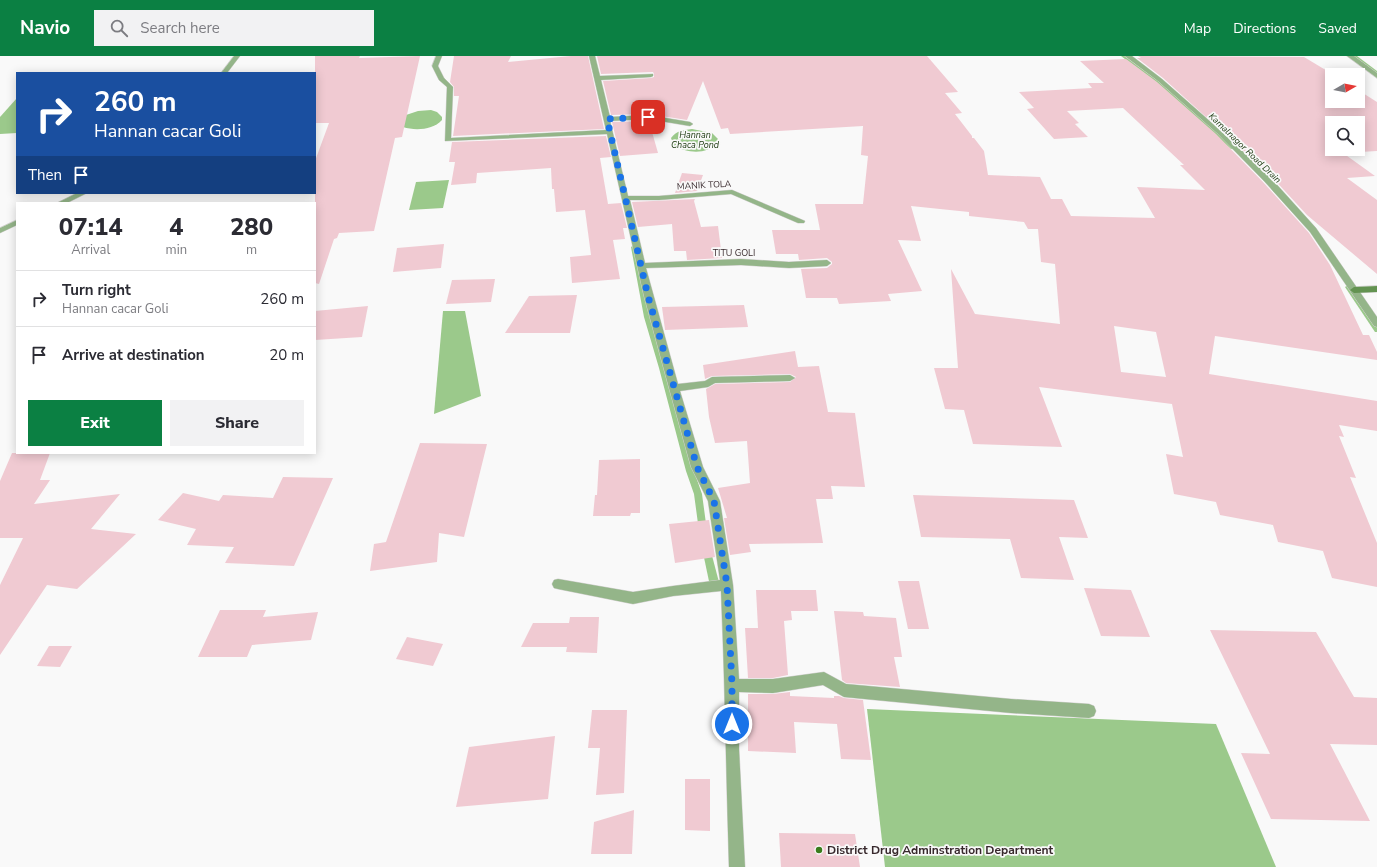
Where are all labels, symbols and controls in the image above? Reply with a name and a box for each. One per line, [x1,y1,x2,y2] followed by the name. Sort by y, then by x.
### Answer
[94,10,374,46] search box
[20,15,70,41] text: Navio
[108,17,130,39] icon: search
[140,18,220,38] text: Search here
[1184,19,1211,38] text: Map
[1233,19,1296,38] text: Directions
[1318,19,1357,38] text: Saved
[1325,68,1365,108] north arrow
[1325,68,1365,156] map controls
[94,83,177,121] text: 260 m
[28,88,80,140] icon: right
[631,100,665,134] pin
[637,106,659,128] icon: arrive
[1206,110,1284,186] water label: Kamalnagor Road Drain
[1325,116,1365,156] button: search
[94,119,241,143] text: Hannan cacar Goli
[671,129,720,151] water label: Hannan Chaca Pond
[70,164,92,186] icon: arrive
[28,165,62,185] text: Then
[677,178,732,192] street label: MANIK TOLA
[59,211,123,243] text: 07:14
[169,211,184,243] text: 4
[230,211,273,243] text: 280
[71,241,110,259] text: Arrival
[166,241,187,259] text: min
[246,241,257,259] text: m
[713,247,755,259] street label: TITU GOLI
[62,280,131,300] text: Turn right
[28,288,50,310] icon: right
[260,289,304,309] text: 260 m
[62,300,168,318] text: Hannan cacar Goli
[28,344,50,366] icon: arrive
[62,345,205,365] text: Arrive at destination
[269,345,304,365] text: 20 m
[28,400,162,446] button: Exit
[170,400,304,446] button: Share
[711,703,753,745] position arrow
[827,842,1053,858] place label: District Drug Adminstration Department
[814,845,824,855] marker: District Drug Adminstration Department

